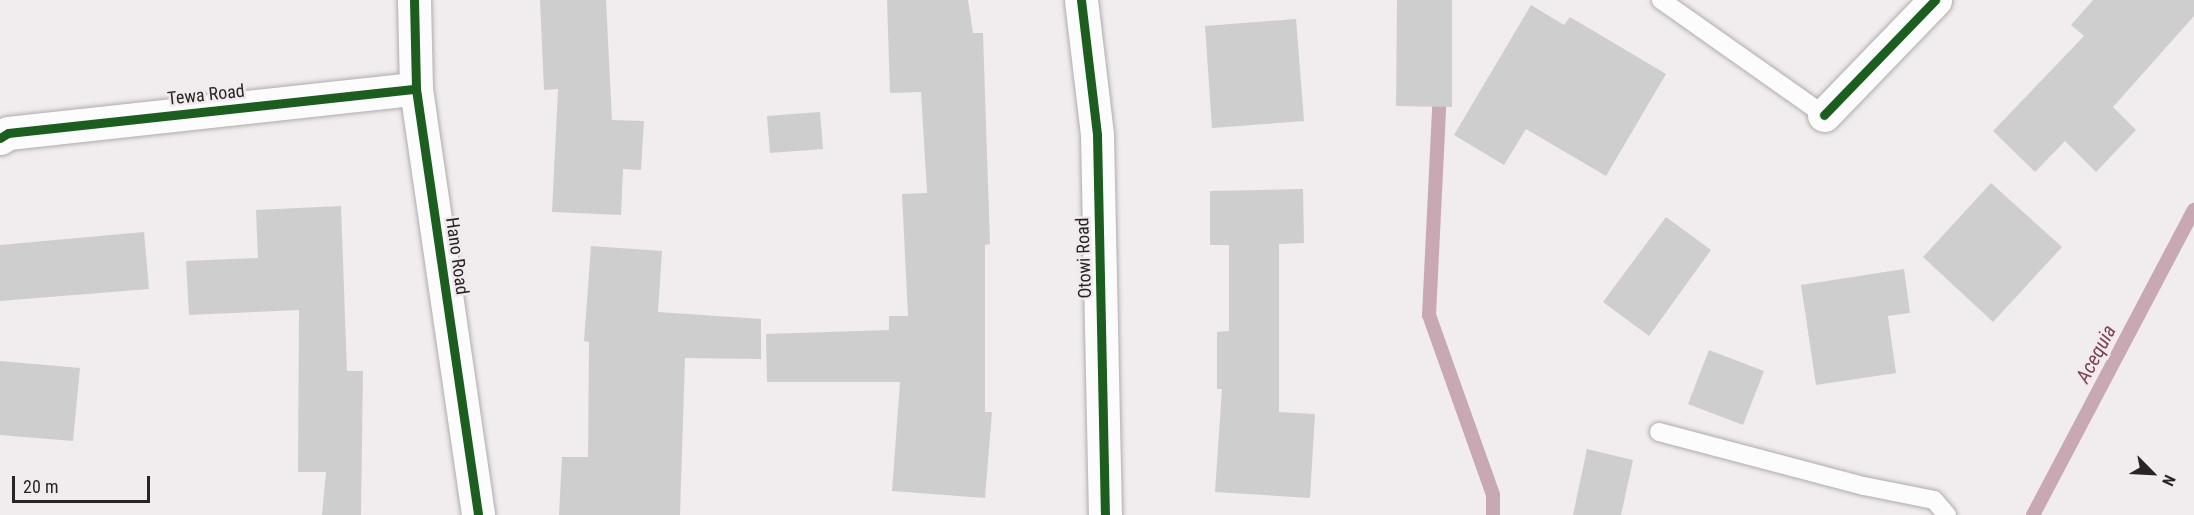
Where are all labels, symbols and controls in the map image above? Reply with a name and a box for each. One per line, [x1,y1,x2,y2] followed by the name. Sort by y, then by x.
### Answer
[166,80,246,110] street label: Tewa Road
[441,216,473,296] street label: Hano Road
[1072,217,1096,299] street label: Otowi Road
[2071,321,2121,387] water label: Acequia
[2122,443,2182,503] north arrow
[15,464,153,502] scale bar
[2158,472,2180,489] text: N
[23,476,58,497] text: 20 m

